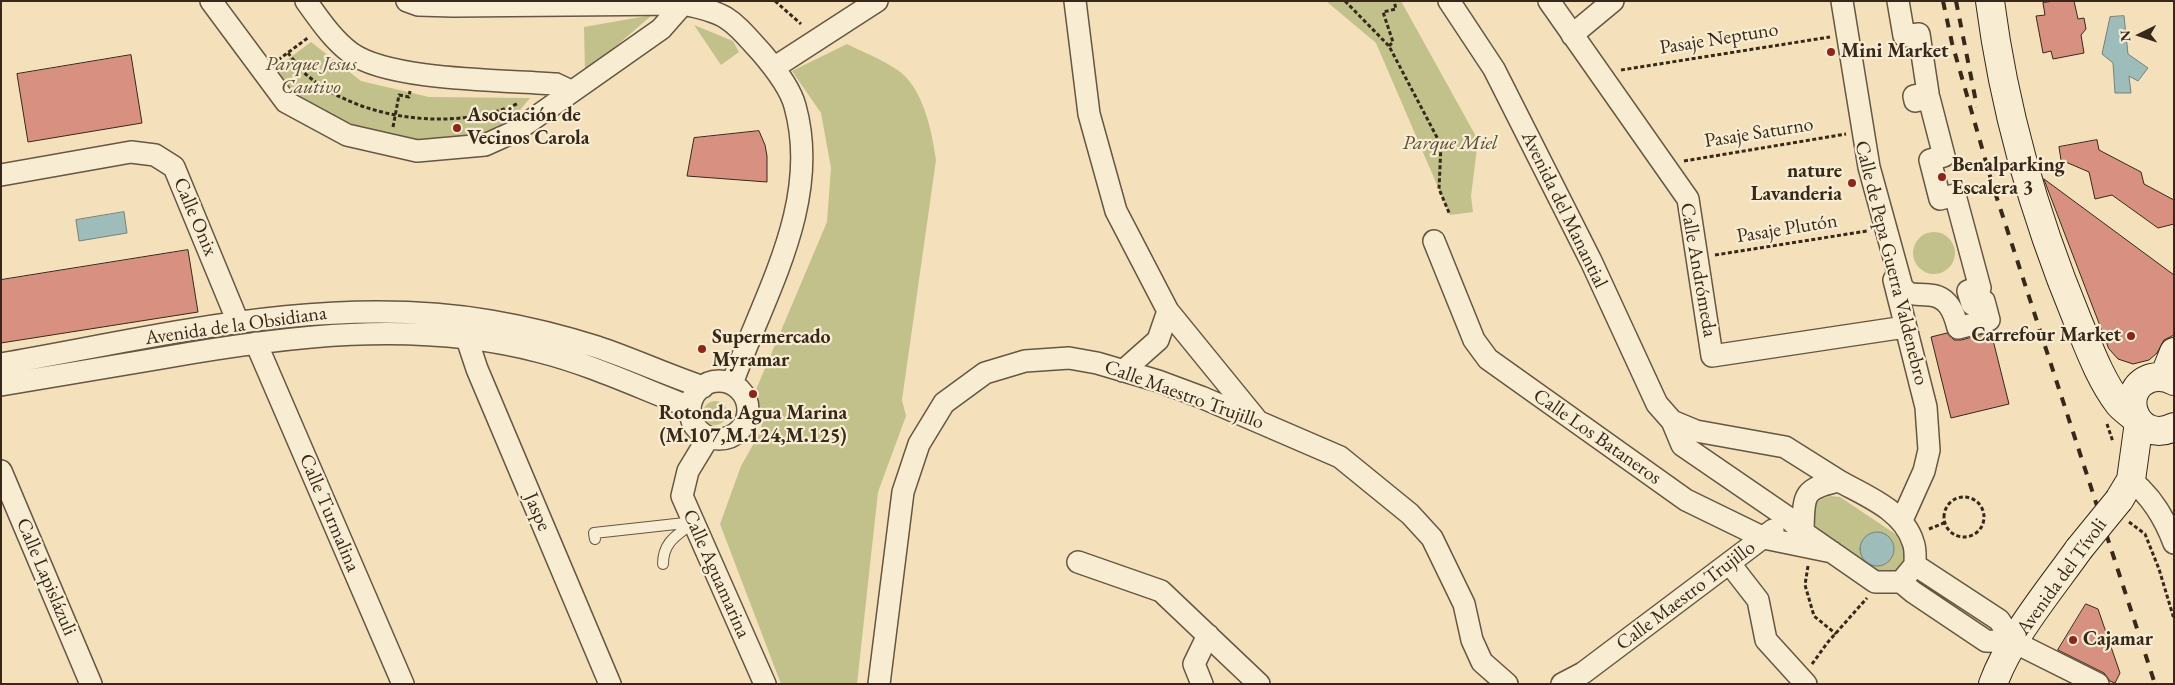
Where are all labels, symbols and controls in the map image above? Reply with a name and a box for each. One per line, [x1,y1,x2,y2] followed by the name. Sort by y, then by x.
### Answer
[2115,10,2165,60] north arrow
[1658,18,1780,60] street label: Pasaje Neptuno
[2116,30,2134,42] text: N
[1841,40,1949,64] place label: Mini Market
[1825,46,1837,58] marker: Mini Market
[265,53,357,100] park label: Parque Jesus Cautivo
[467,104,589,151] place label: Asociación de Vecinos Carola
[1703,113,1815,153] street label: Pasaje Saturno
[451,122,463,134] marker: Asociación de Vecinos Carola
[1516,128,1612,292] street label: Avenida del Manantial
[1403,132,1497,156] park label: Parque Miel
[1849,138,1933,388] street label: Calle de Pepa Guerra Valdenebro
[1952,154,2065,201] place label: Benalparking Escalera 3
[1751,160,1842,207] place label: nature Lavanderia
[1936,171,1948,183] marker: Benalparking Escalera 3
[168,174,222,260] street label: Calle Onix
[1846,177,1858,189] marker: nature Lavanderia
[1674,201,1722,339] street label: Calle Andrómeda
[1735,209,1839,249] street label: Pasaje Plutón
[144,301,328,351] street label: Avenida de la Obsidiana
[1972,324,2121,348] place label: Carrefour Market
[712,326,831,373] place label: Supermercado Myramar
[2125,330,2137,342] marker: Carrefour Market
[696,343,708,355] marker: Supermercado Myramar
[1101,355,1267,435] street label: Calle Maestro Trujillo
[1528,384,1666,490] street label: Calle Los Bataneros
[747,388,759,400] marker: Rotonda Agua Marina (M.107,M.124,M.125)
[659,402,847,449] place label: Rotonda Agua Marina (M.107,M.124,M.125)
[293,450,365,576] street label: Calle Turmalina
[518,489,556,535] street label: Jaspe
[677,506,755,642] street label: Calle Aguamarina
[2012,514,2112,640] street label: Avenida del Tívoli
[11,515,81,639] street label: Calle Lapislázuli
[1612,536,1760,656] street label: Calle Maestro Trujillo
[2083,628,2153,652] place label: Cajamar
[2067,634,2079,646] marker: Cajamar

